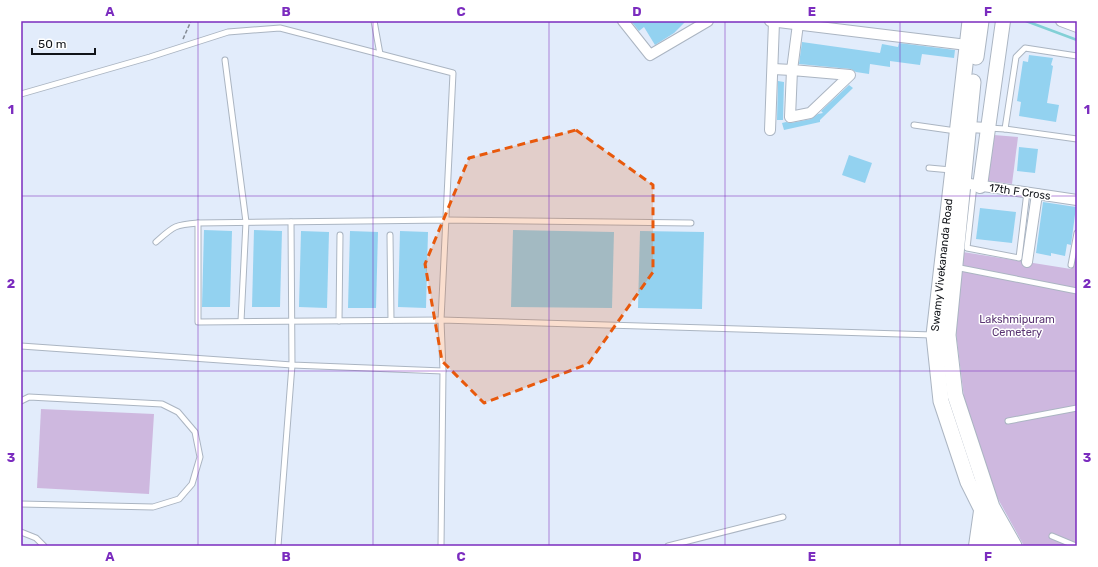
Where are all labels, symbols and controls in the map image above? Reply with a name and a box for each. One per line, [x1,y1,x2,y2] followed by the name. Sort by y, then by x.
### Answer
[105,4,115,19] text: A
[281,4,291,19] text: B
[456,4,466,19] text: C
[632,4,642,19] text: D
[808,4,816,19] text: E
[984,4,992,19] text: F
[32,30,95,56] scale bar
[38,37,66,51] text: 50 m
[8,102,14,117] text: 1
[1084,102,1090,117] text: 1
[988,181,1052,203] street label: 17th F Cross
[929,198,955,332] street label: Swamy Vivekananda Road
[7,276,15,291] text: 2
[1083,276,1091,291] text: 2
[979,313,1055,339] park label: Lakshmipuram Cemetery
[7,450,16,465] text: 3
[1083,450,1092,465] text: 3
[105,549,115,564] text: A
[281,549,291,564] text: B
[456,549,466,564] text: C
[632,549,642,564] text: D
[808,549,816,564] text: E
[984,549,992,564] text: F

